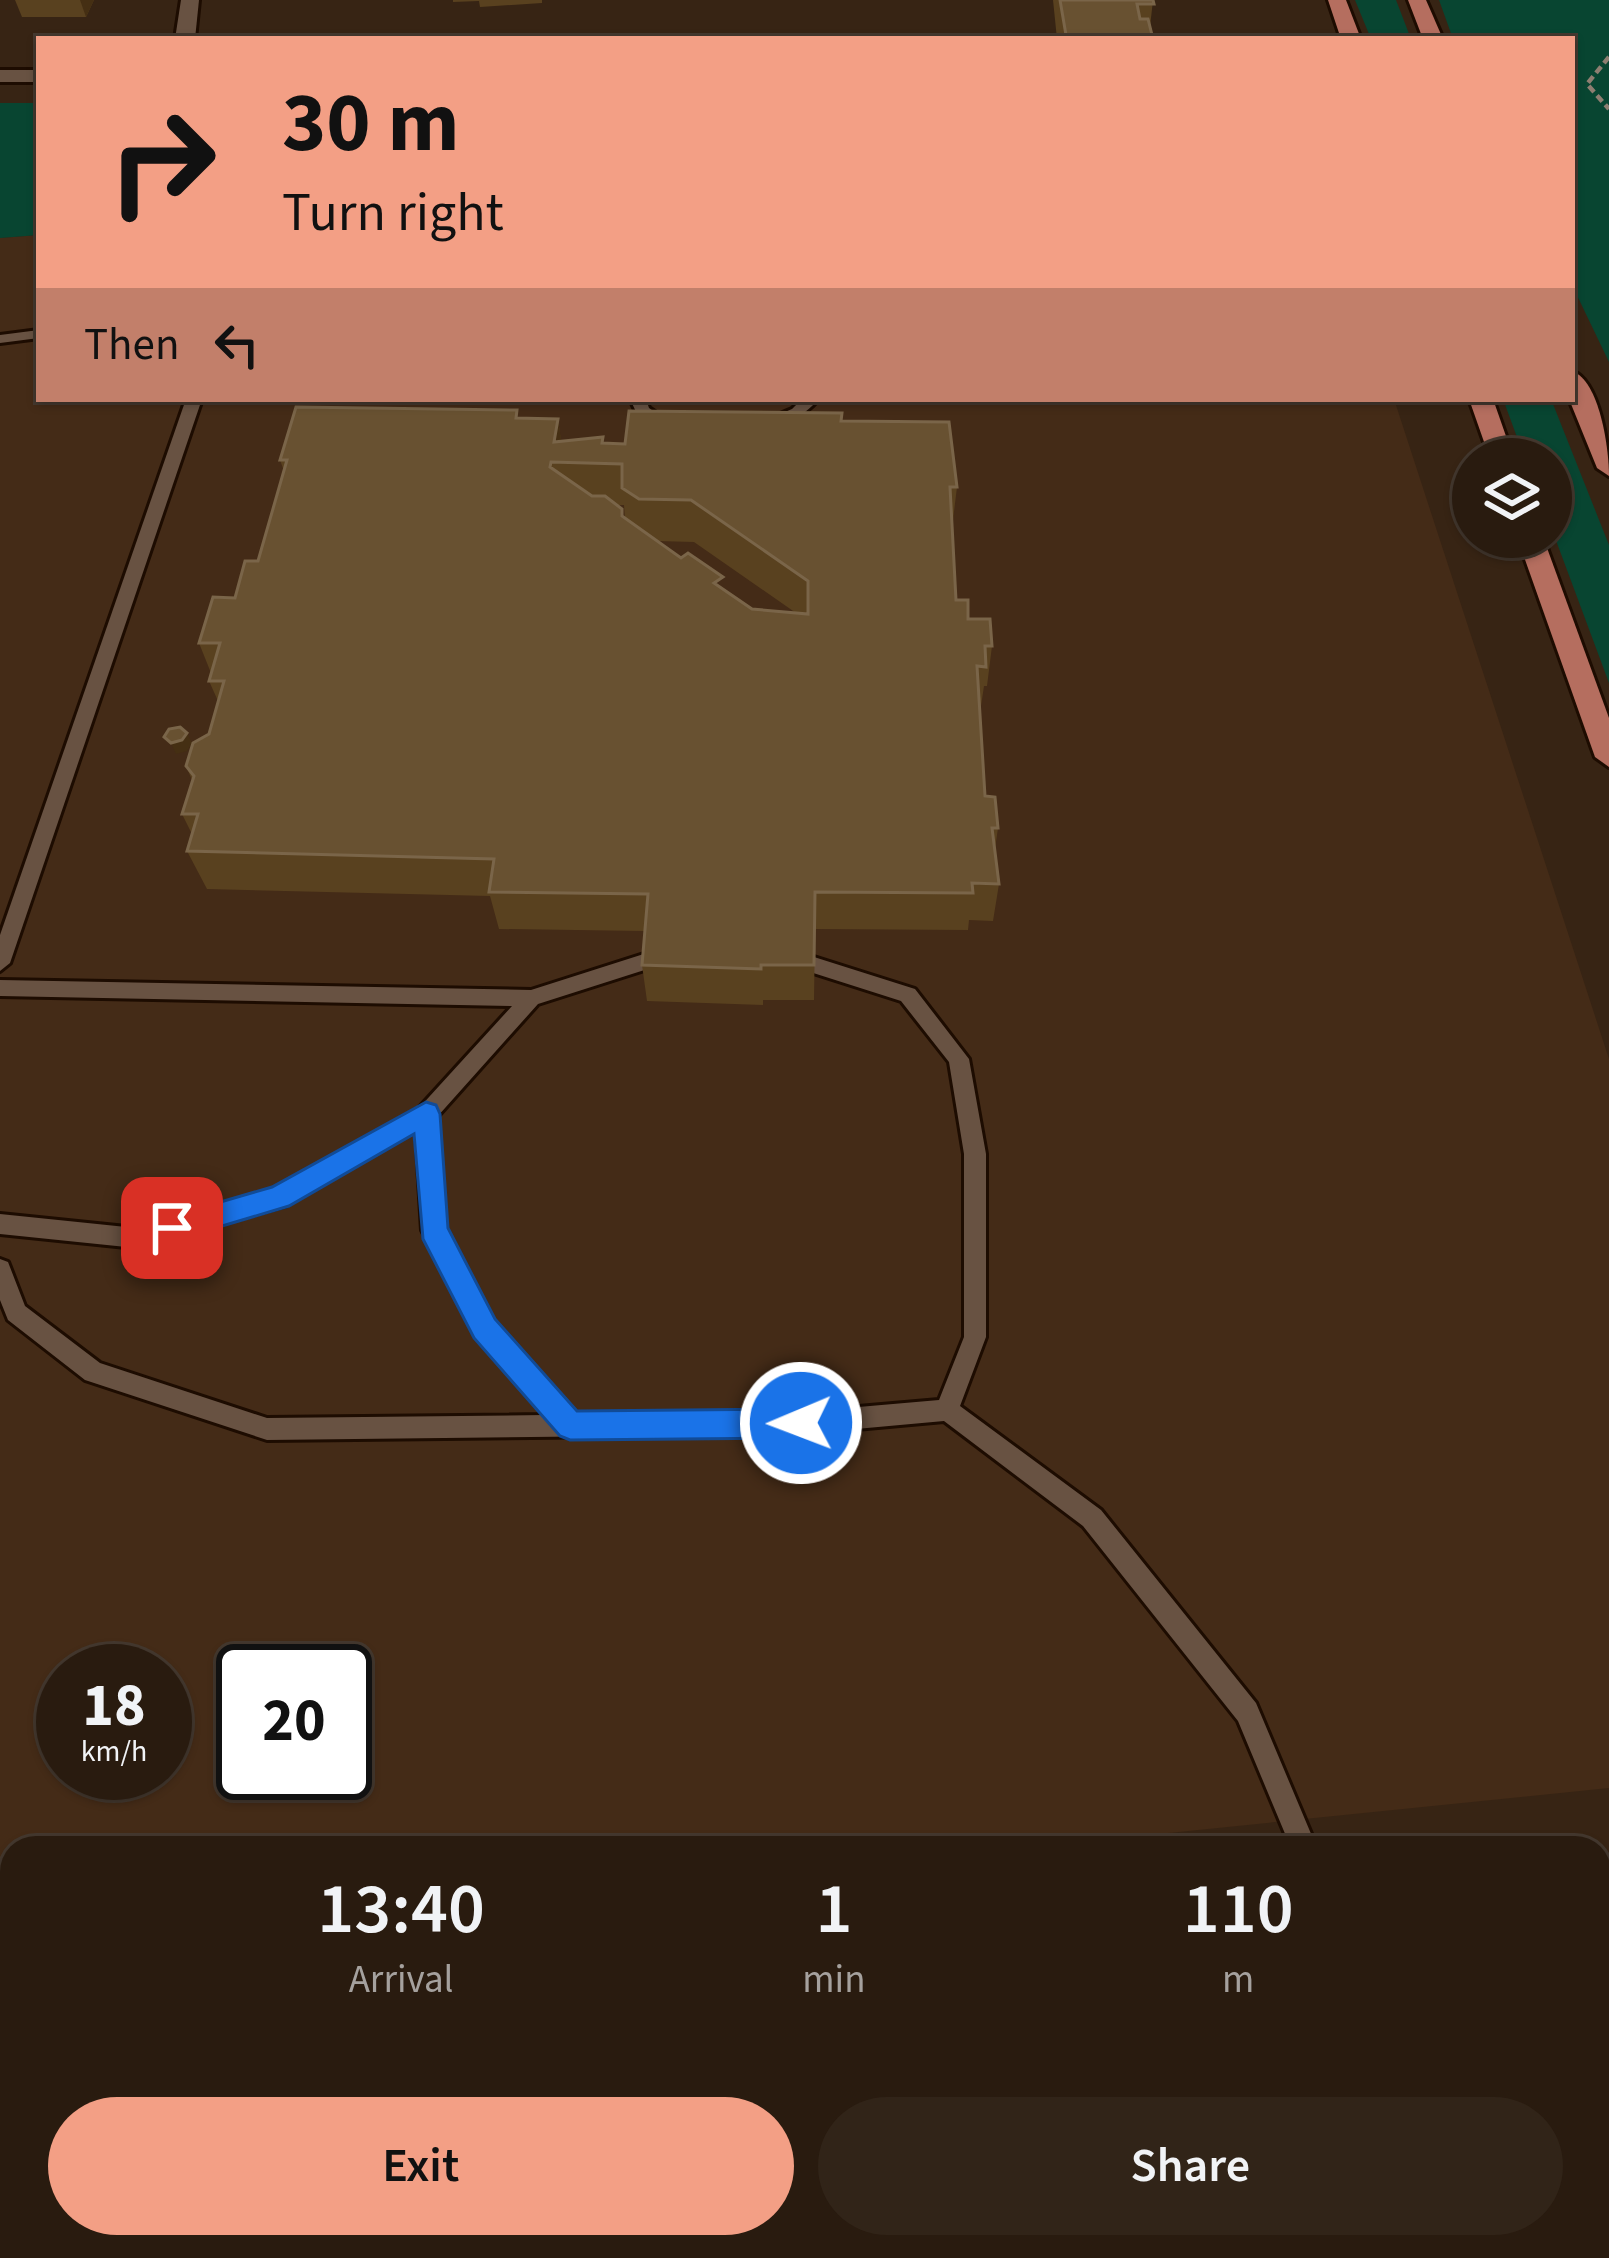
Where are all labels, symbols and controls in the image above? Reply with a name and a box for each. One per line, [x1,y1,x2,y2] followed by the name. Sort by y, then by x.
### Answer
[282,64,460,184] text: 30 m
[84,84,240,240] icon: right
[282,175,504,252] text: Turn right
[204,312,270,378] icon: left
[84,313,180,377] text: Then
[1452,438,1572,558] map controls
[1452,438,1572,558] button: layers
[121,1177,223,1279] pin
[139,1195,205,1261] icon: arrive
[738,1360,864,1486] position arrow
[216,1644,372,1800] speed limit sign: 20
[82,1664,146,1749] text: 18
[81,1730,147,1773] text: km/h
[317,1858,485,1961] text: 13:40
[815,1858,852,1961] text: 1
[1183,1858,1294,1961] text: 110
[349,1952,454,2008] text: Arrival
[802,1952,866,2008] text: min
[1222,1952,1254,2008] text: m
[48,2097,794,2235] button: Exit
[818,2097,1563,2235] button: Share

